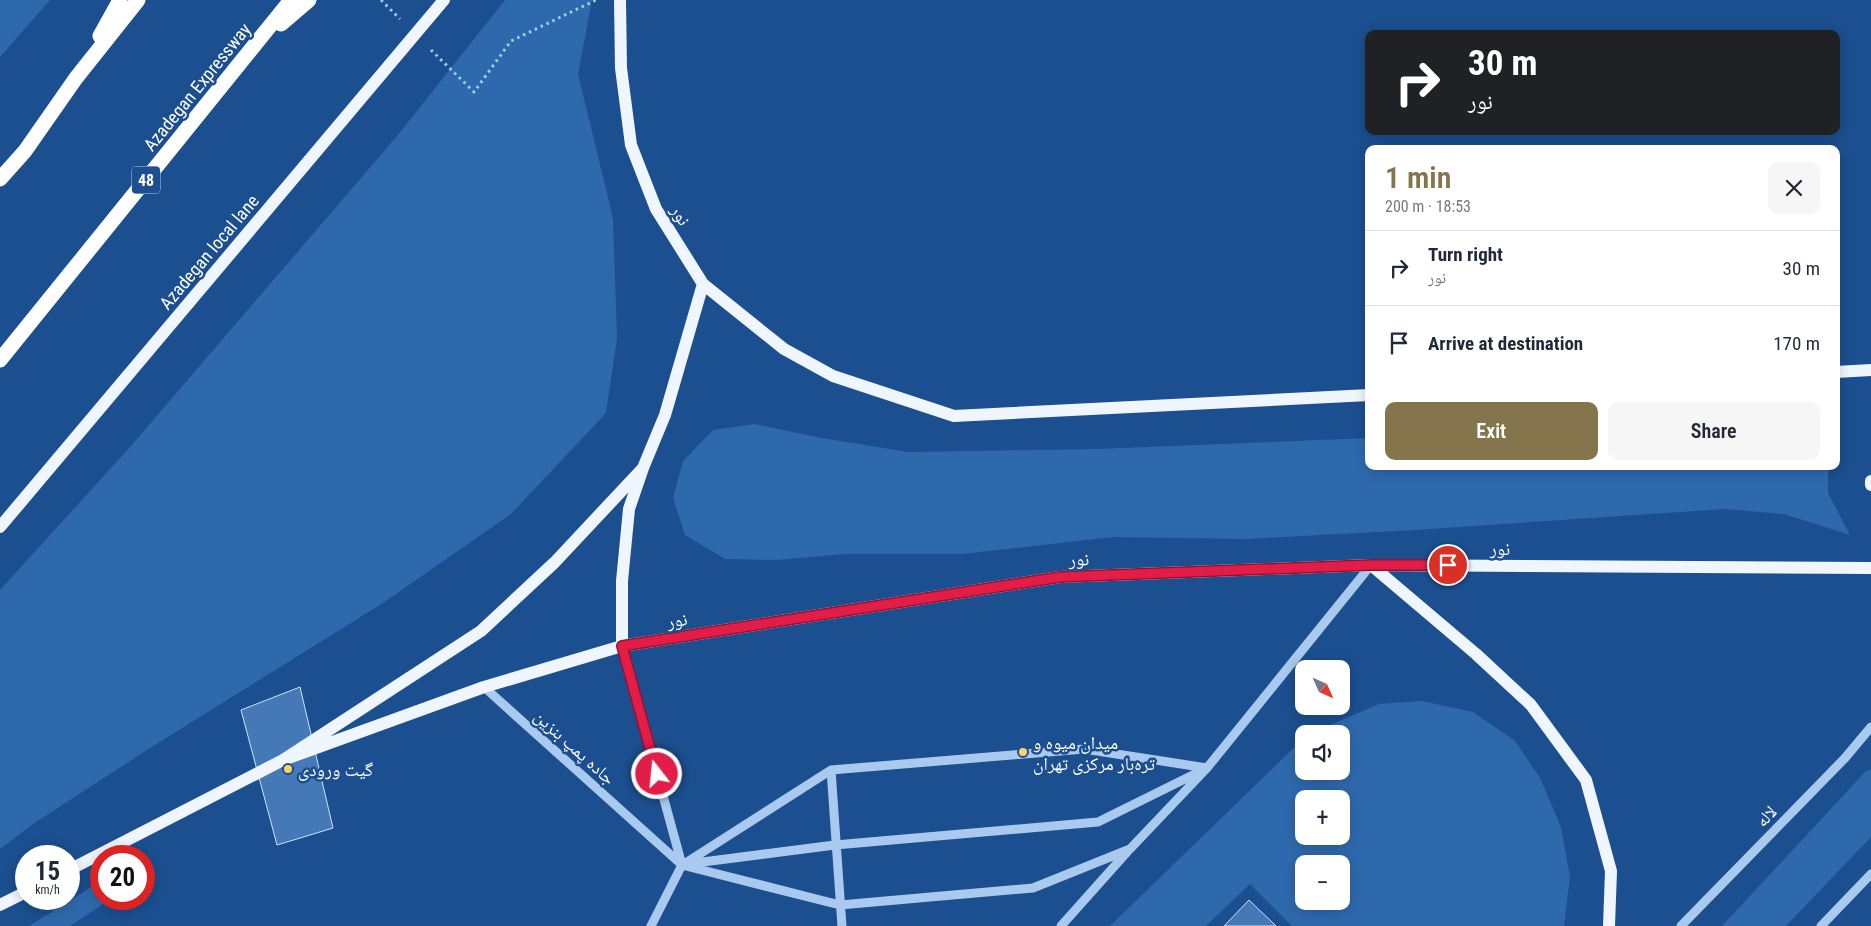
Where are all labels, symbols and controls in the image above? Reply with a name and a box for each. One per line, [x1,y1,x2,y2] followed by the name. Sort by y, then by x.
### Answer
[139,18,255,155] street label: Azadegan Expressway
[1468,43,1537,84] text: 30 m
[1385,50,1450,115] icon: right
[1468,89,1493,114] text: نور
[1385,160,1451,195] text: 1 min
[1768,162,1820,214] button: close
[132,166,160,194] road number: 48
[155,190,263,314] street label: Azadegan local lane
[1385,197,1471,216] text: 200 m · 18:53
[666,200,695,229] street label: نور
[1428,243,1503,266] text: Turn right
[1385,254,1413,282] icon: right
[1783,257,1820,280] text: 30 m
[1428,268,1446,287] text: نور
[1385,329,1413,357] icon: arrive
[1428,332,1583,355] text: Arrive at destination
[1773,332,1820,355] text: 170 m
[1385,402,1598,460] button: Exit
[1608,402,1820,460] button: Share
[1489,538,1510,559] street label: نور
[1427,544,1469,586] pin
[1067,548,1090,570] street label: نور
[1434,551,1462,579] icon: arrive
[664,608,689,632] street label: نور
[1295,660,1350,715] north arrow
[1295,660,1350,910] map controls
[529,705,620,790] street label: جاده پمپ بنزین
[1295,725,1350,780] button: sound
[1033,732,1155,775] place label: میدان میوه و تره‌بار مرکزی تهران
[1017,746,1029,758] marker: میدان میوه و تره‌بار مرکزی تهران
[630,747,682,799] position arrow
[298,759,374,781] place label: گیت ورودی
[282,763,294,775] marker: گیت ورودی
[1295,790,1350,845] button: +
[1751,801,1781,831] street label: لاله
[90,845,155,910] speed limit sign: 20
[1295,855,1350,910] button: −
[35,857,60,886] text: 15
[35,883,60,897] text: km/h

